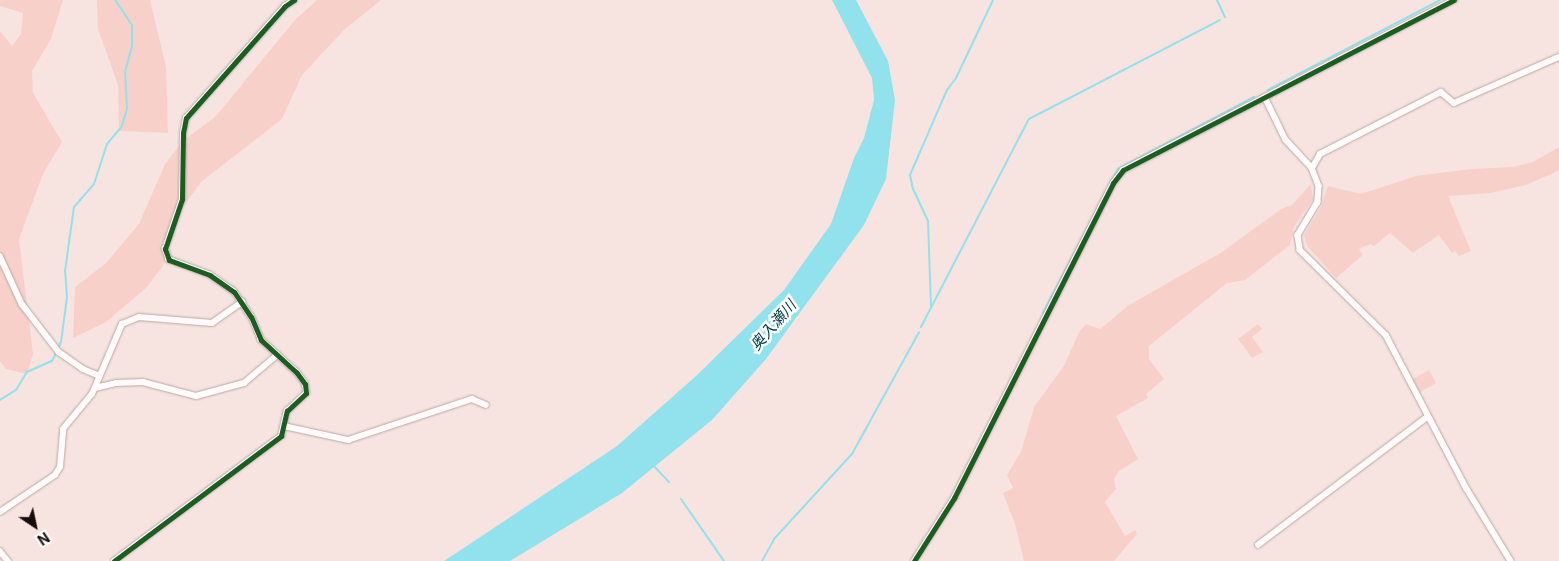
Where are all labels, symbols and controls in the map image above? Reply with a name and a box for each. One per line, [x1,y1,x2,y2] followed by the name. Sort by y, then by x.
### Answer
[747,296,799,354] water label: 奥入瀬川
[10,501,60,551] north arrow
[34,529,53,549] text: N

